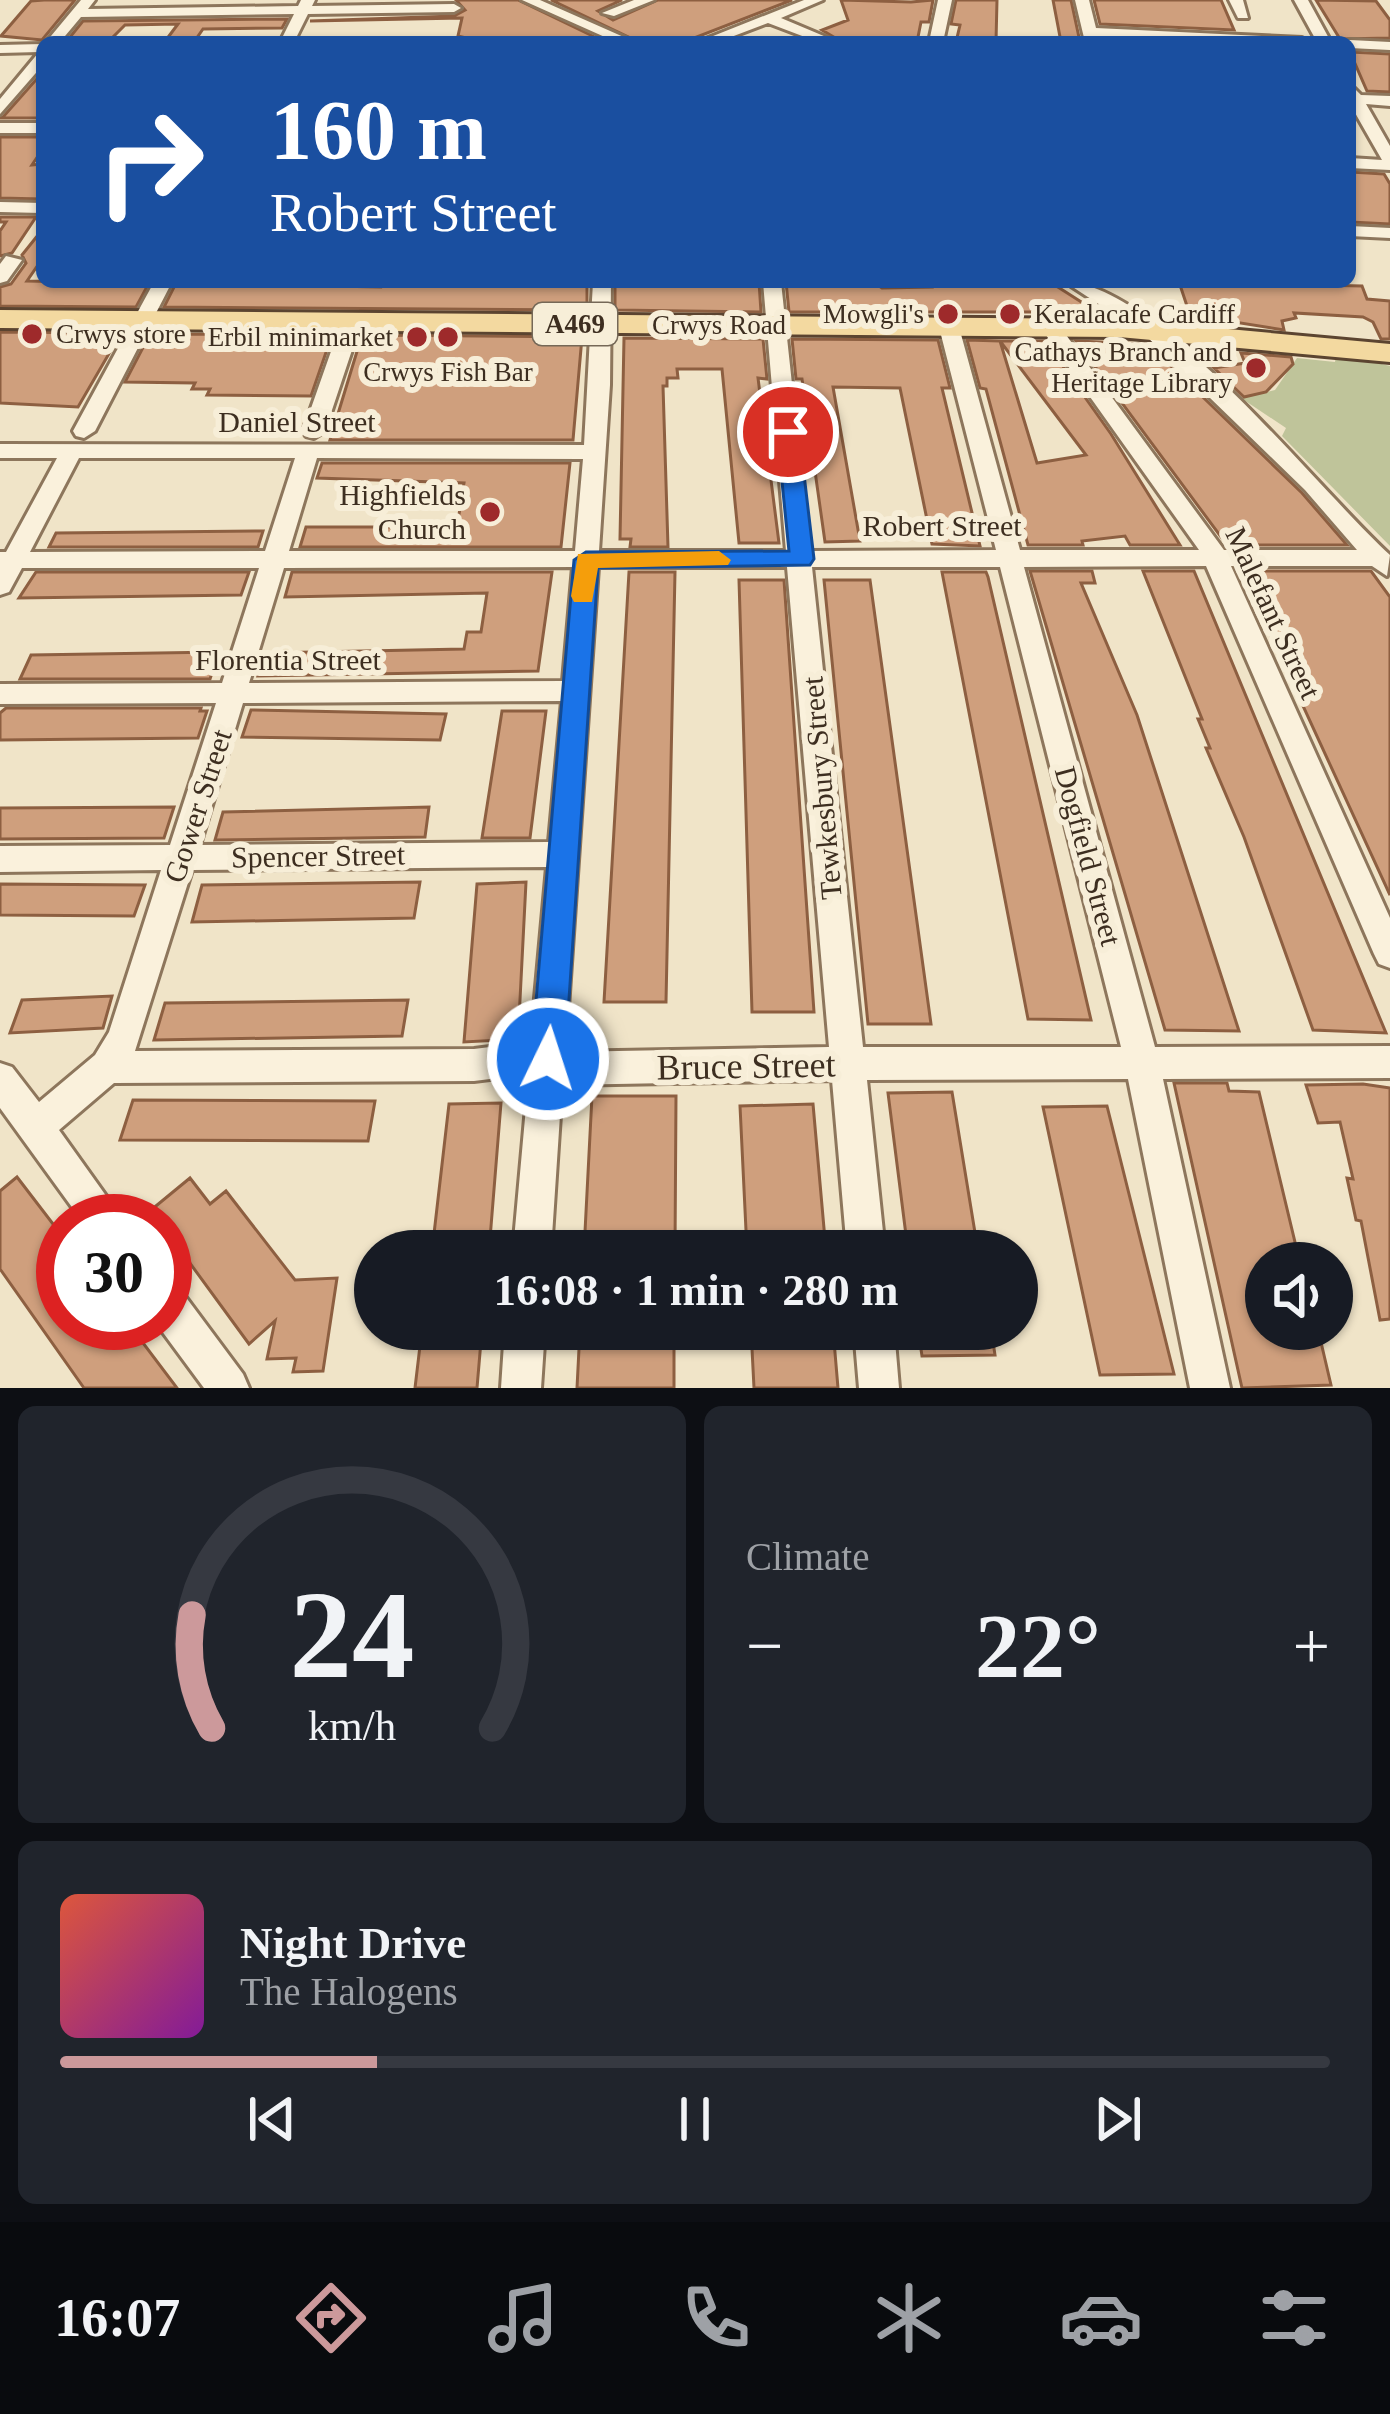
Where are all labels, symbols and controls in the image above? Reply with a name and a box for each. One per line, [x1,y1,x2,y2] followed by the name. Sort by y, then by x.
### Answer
[72,84,228,240] icon: right
[270,84,487,177] text: 160 m
[270,183,556,243] text: Robert Street
[823,299,924,329] place label: Mowgli's
[1034,299,1235,329] place label: Keralacafe Cardiff
[935,301,961,327] marker: Mowgli's
[997,301,1023,327] marker: Keralacafe Cardiff
[533,303,617,345] road number: A469
[652,310,787,340] street label: Crwys Road
[56,319,186,349] place label: Crwys store
[19,321,45,347] marker: Crwys store
[208,322,393,352] place label: Erbil minimarket
[404,324,430,350] marker: Erbil minimarket
[435,324,461,350] marker: Crwys Fish Bar
[1015,337,1232,398] place label: Cathays Branch and Heritage Library
[1243,355,1269,381] marker: Cathays Branch and Heritage Library
[363,357,533,387] place label: Crwys Fish Bar
[737,381,839,483] pin
[755,399,821,465] icon: arrive
[218,405,376,438] street label: Daniel Street
[339,478,466,545] place label: Highfields Church
[477,499,503,525] marker: Highfields Church
[862,509,1022,542] street label: Robert Street
[1219,522,1328,705] street label: Malefant Street
[195,643,382,676] street label: Florentia Street
[795,675,848,901] street label: Tewkesbury Street
[157,724,238,887] street label: Gower Street
[1049,763,1128,950] street label: Dogfield Street
[231,837,406,874] street label: Spencer Street
[485,996,611,1122] position arrow
[656,1044,836,1088] street label: Bruce Street
[36,1194,192,1350] speed limit sign: 30
[1245,1242,1353,1350] map controls
[1245,1242,1353,1350] button: sound
[494,1265,899,1315] text: 16:08 · 1 min · 280 m
[746,1535,869,1578] text: Climate
[290,1566,414,1704] text: 24
[975,1597,1101,1696] text: 22°
[746,1609,783,1682] text: −
[1293,1609,1330,1682] text: +
[308,1701,396,1748] text: km/h
[240,1918,466,1968] text: Night Drive
[240,1970,458,2013] text: The Halogens
[239,2086,305,2152] icon: previous
[662,2086,728,2152] icon: pause
[1085,2086,1151,2152] icon: next
[289,2276,373,2360] icon: directions
[481,2276,565,2360] icon: music
[674,2276,758,2360] icon: phone
[867,2276,951,2360] icon: climate
[1059,2276,1143,2360] icon: car
[1252,2276,1336,2360] icon: filters
[54,2288,180,2348] text: 16:07

